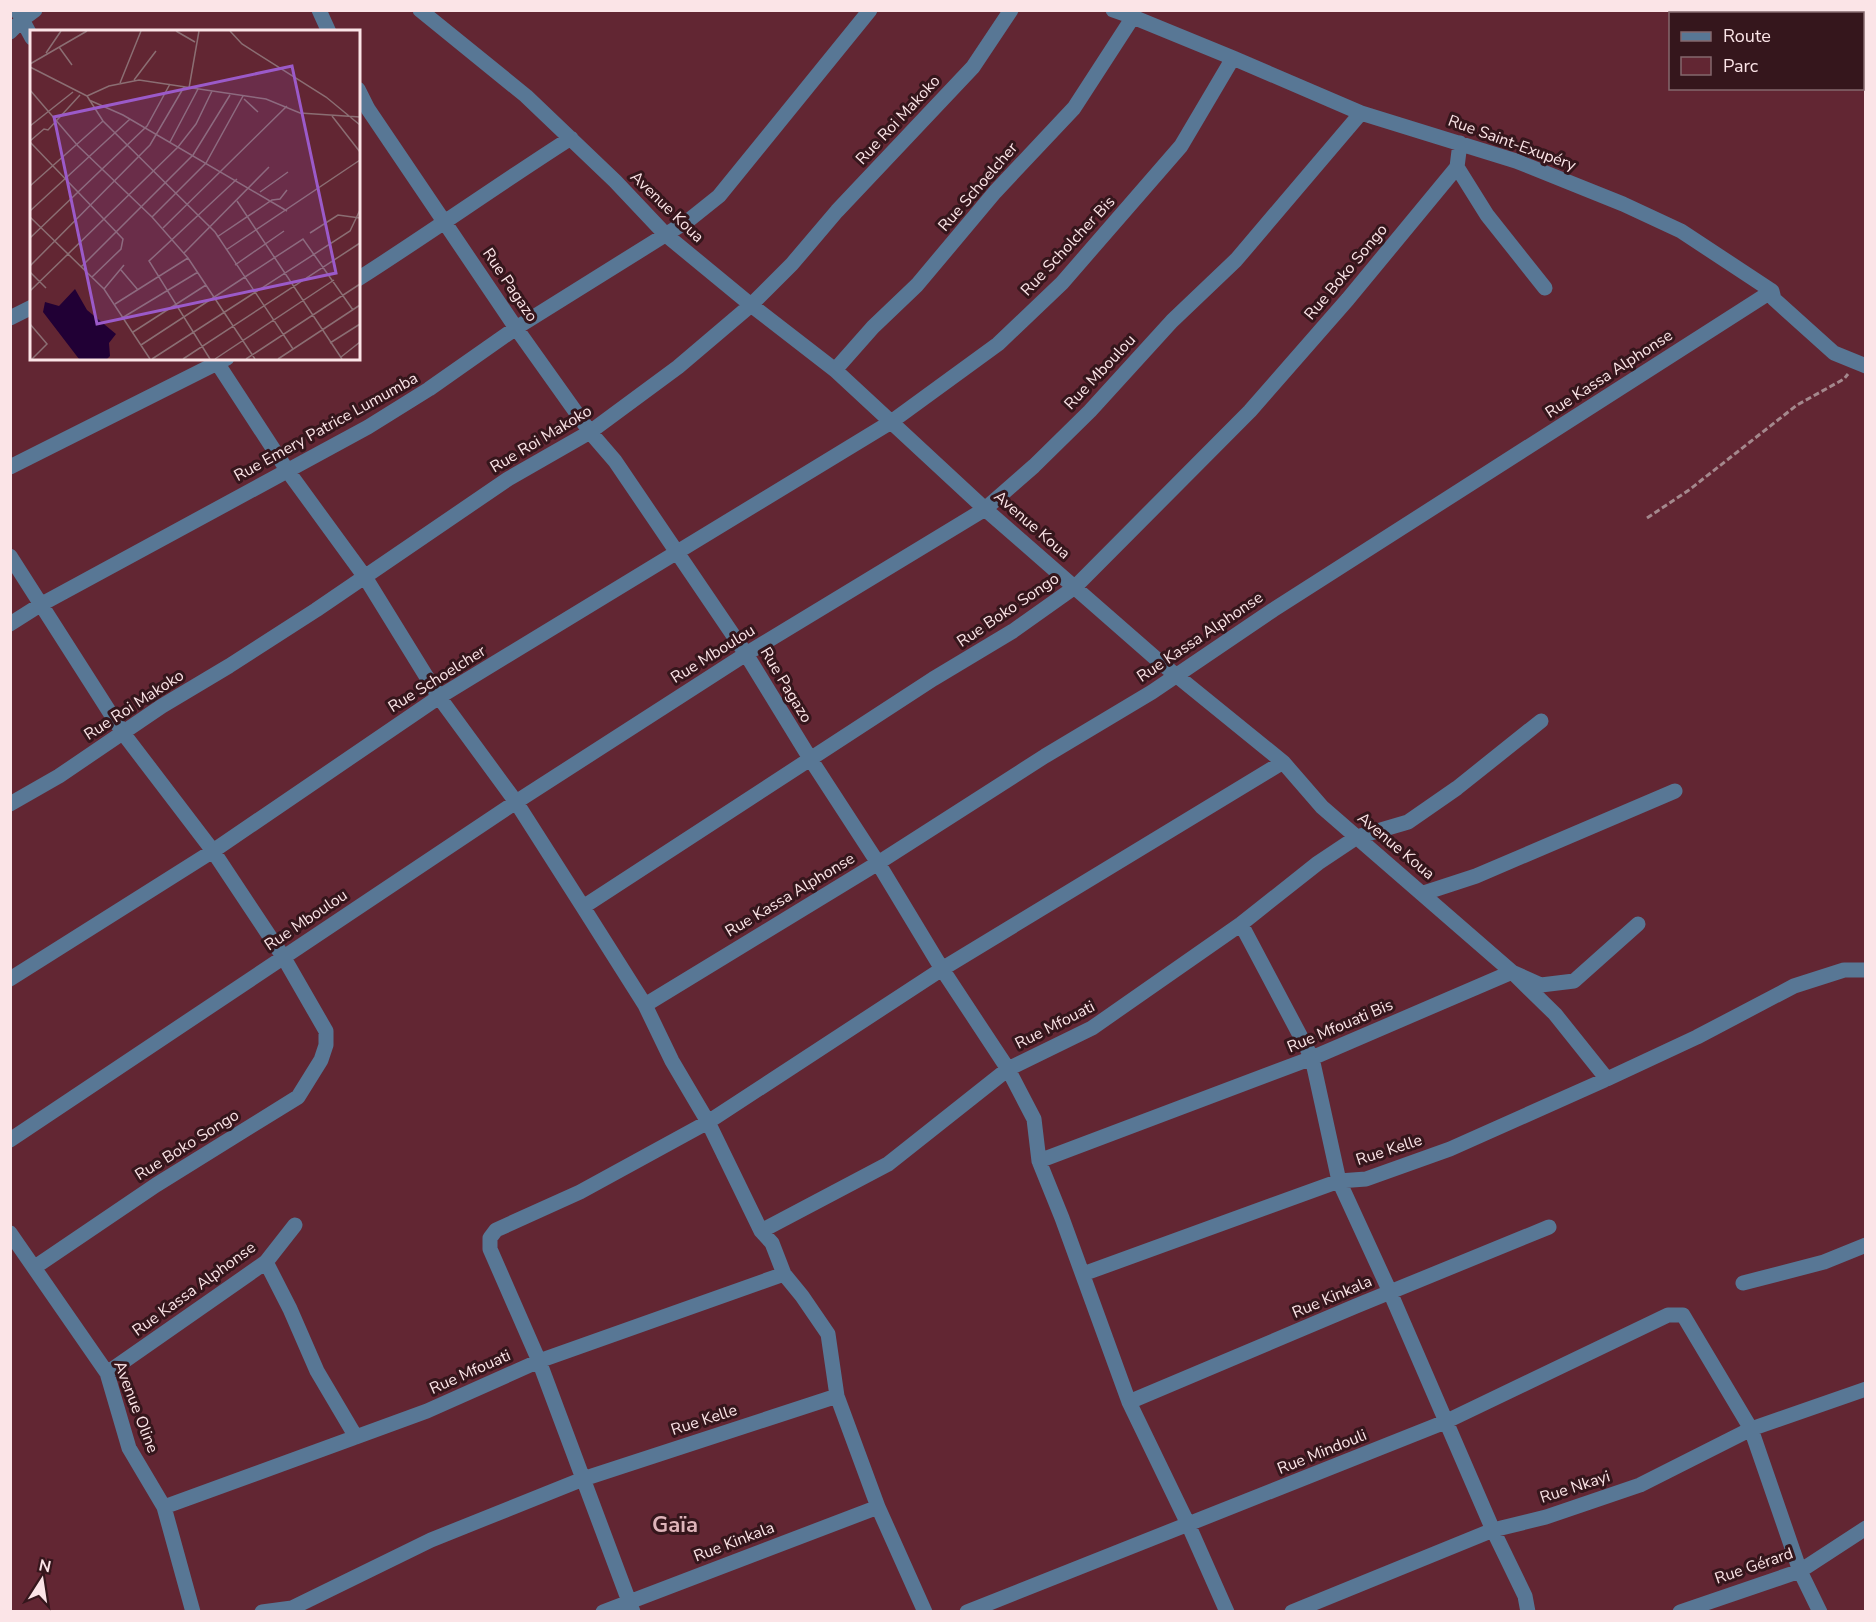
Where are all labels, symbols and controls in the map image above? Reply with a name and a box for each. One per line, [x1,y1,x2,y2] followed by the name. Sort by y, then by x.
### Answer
[1669,12,1864,90] legend
[1723,24,1771,48] text: Route
[30,30,360,360] inset map
[1723,54,1758,78] text: Parc
[851,70,945,170] street label: Rue Roi Makoko
[1445,110,1580,177] street label: Rue Saint-Exupéry
[933,138,1023,236] street label: Rue Schoelcher
[625,166,709,248] street label: Avenue Koua
[1016,191,1120,301] street label: Rue Scholcher Bis
[1299,219,1393,325] street label: Rue Boko Songo
[477,244,543,326] street label: Rue Pagazo
[1541,325,1677,423] street label: Rue Kassa Alphonse
[1059,329,1141,415] street label: Rue Mboulou
[230,367,422,487] street label: Rue Emery Patrice Lumumba
[486,400,596,478] street label: Rue Roi Makoko
[989,486,1075,564] street label: Avenue Koua
[953,568,1064,652] street label: Rue Boko Songo
[1133,587,1267,687] street label: Rue Kassa Alphonse
[667,619,759,689] street label: Rue Mboulou
[384,640,490,718] street label: Rue Schoelcher
[755,643,817,727] street label: Rue Pagazo
[80,664,188,746] street label: Rue Roi Makoko
[1353,807,1439,885] street label: Avenue Koua
[721,848,859,942] street label: Rue Kassa Alphonse
[260,884,352,956] street label: Rue Mboulou
[1284,994,1396,1058] street label: Rue Mfouati Bis
[1011,996,1099,1054] street label: Rue Mfouati
[131,1104,243,1186] street label: Rue Boko Songo
[1353,1129,1425,1171] street label: Rue Kelle
[128,1237,260,1341] street label: Rue Kassa Alphonse
[1289,1270,1375,1324] street label: Rue Kinkala
[426,1344,514,1400] street label: Rue Mfouati
[108,1358,164,1456] street label: Avenue Oline
[668,1399,740,1441] street label: Rue Kelle
[1274,1424,1370,1480] street label: Rue Mindouli
[1537,1465,1613,1509] street label: Rue Nkayi
[652,1510,698,1540] district label: Gaïa
[691,1517,777,1567] street label: Rue Kinkala
[1712,1542,1796,1590] street label: Rue Gérard
[12,1550,72,1610] north arrow
[37,1554,53,1578] text: N

